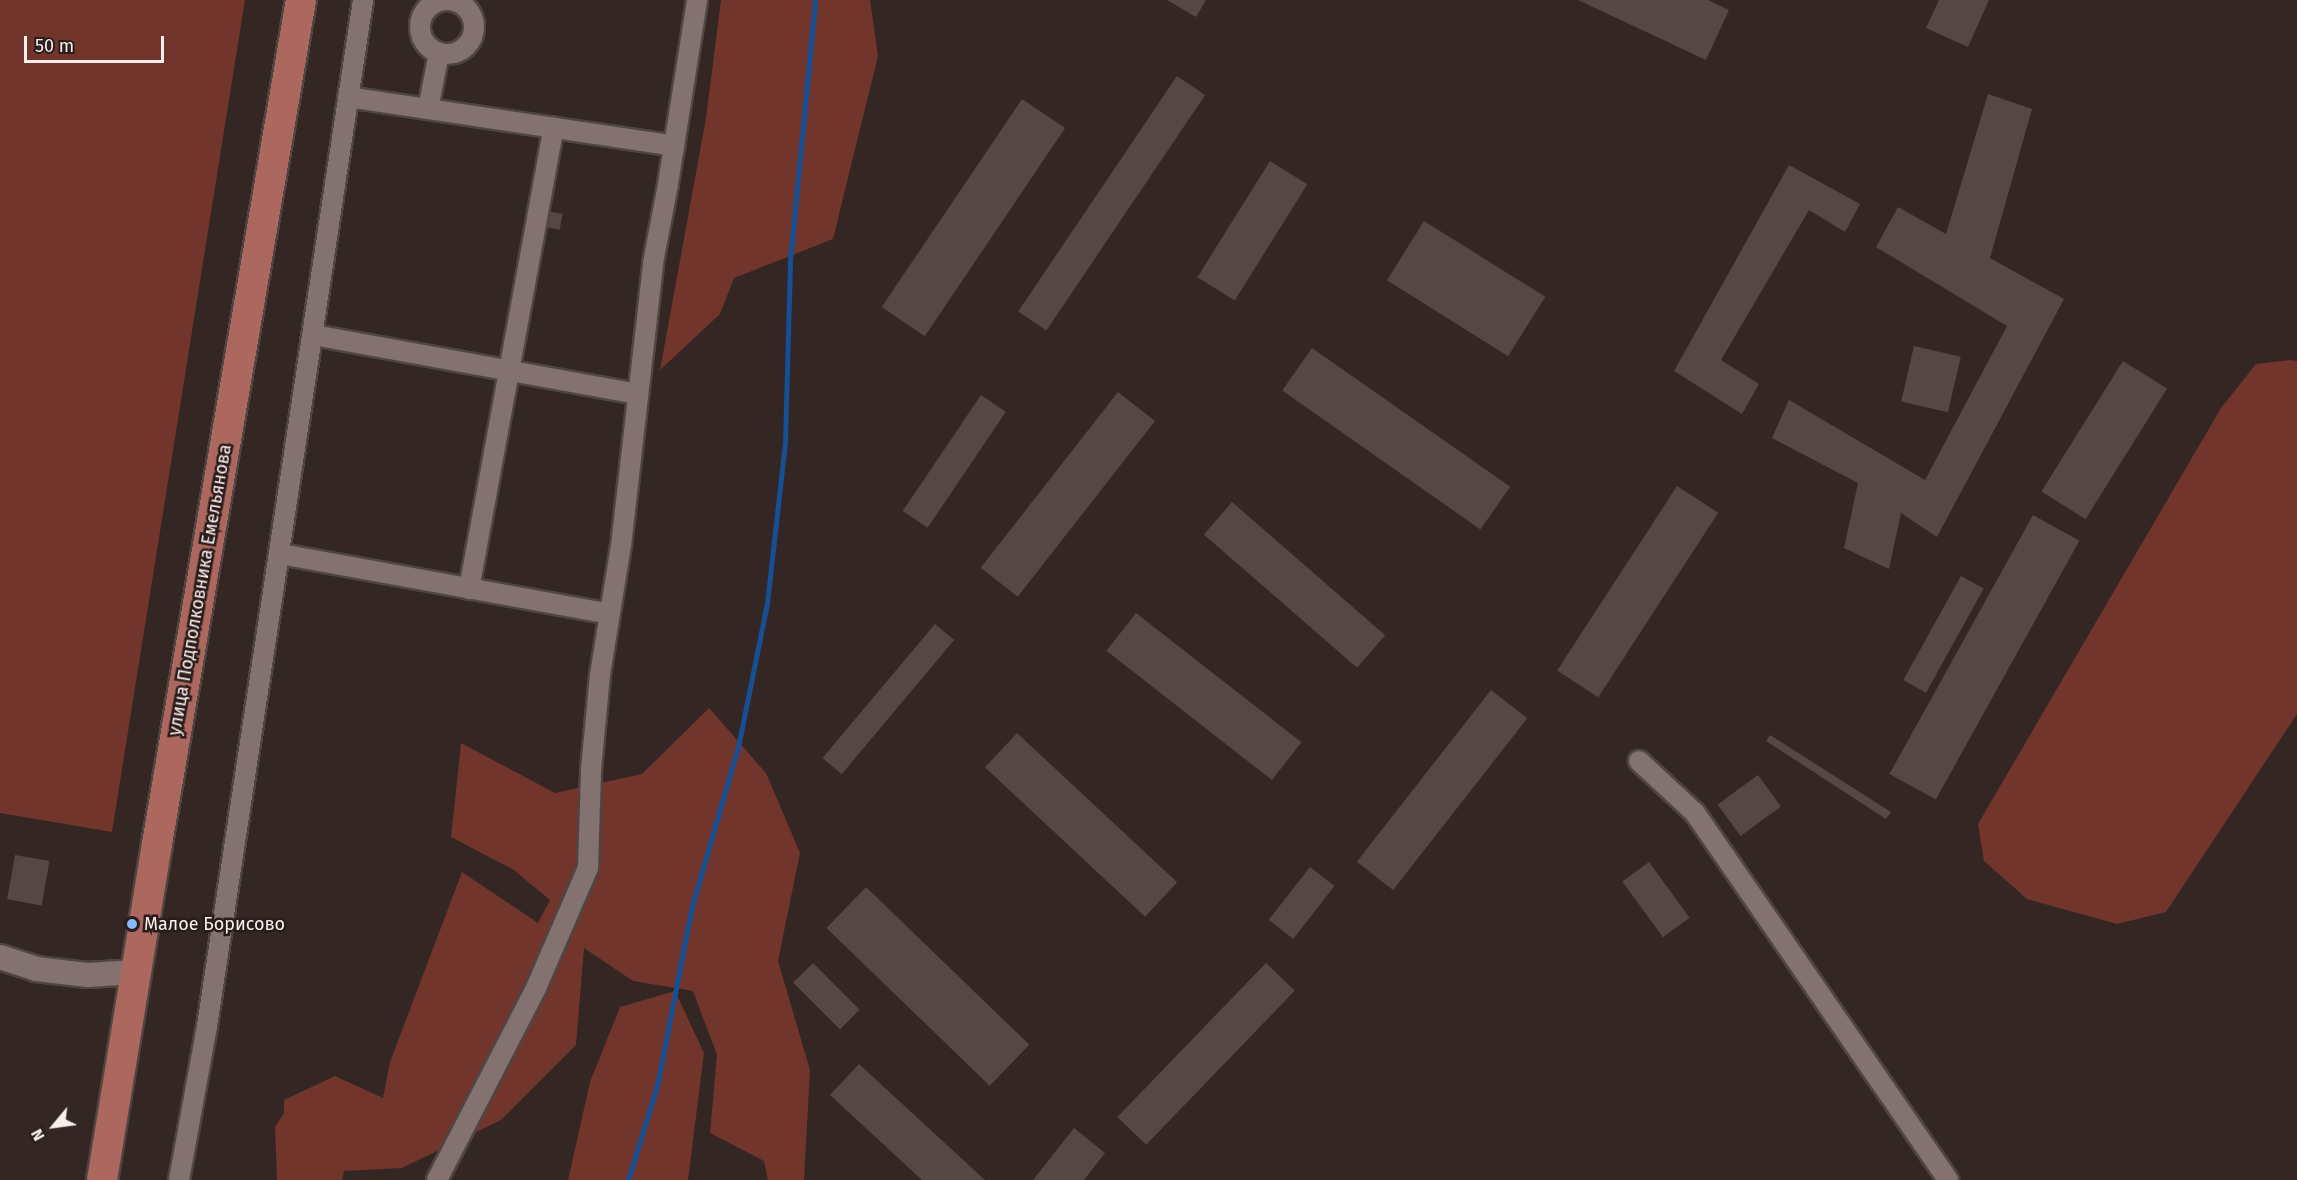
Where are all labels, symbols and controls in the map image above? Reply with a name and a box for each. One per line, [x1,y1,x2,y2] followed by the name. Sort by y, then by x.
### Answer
[27,24,166,62] scale bar
[35,35,74,57] text: 50 m
[164,443,236,737] street label: улица Подполковника Емельянова
[144,913,285,935] place label: Малое Борисово
[125,917,139,931] marker: Малое Борисово
[24,1096,84,1156] north arrow
[27,1126,49,1144] text: N

